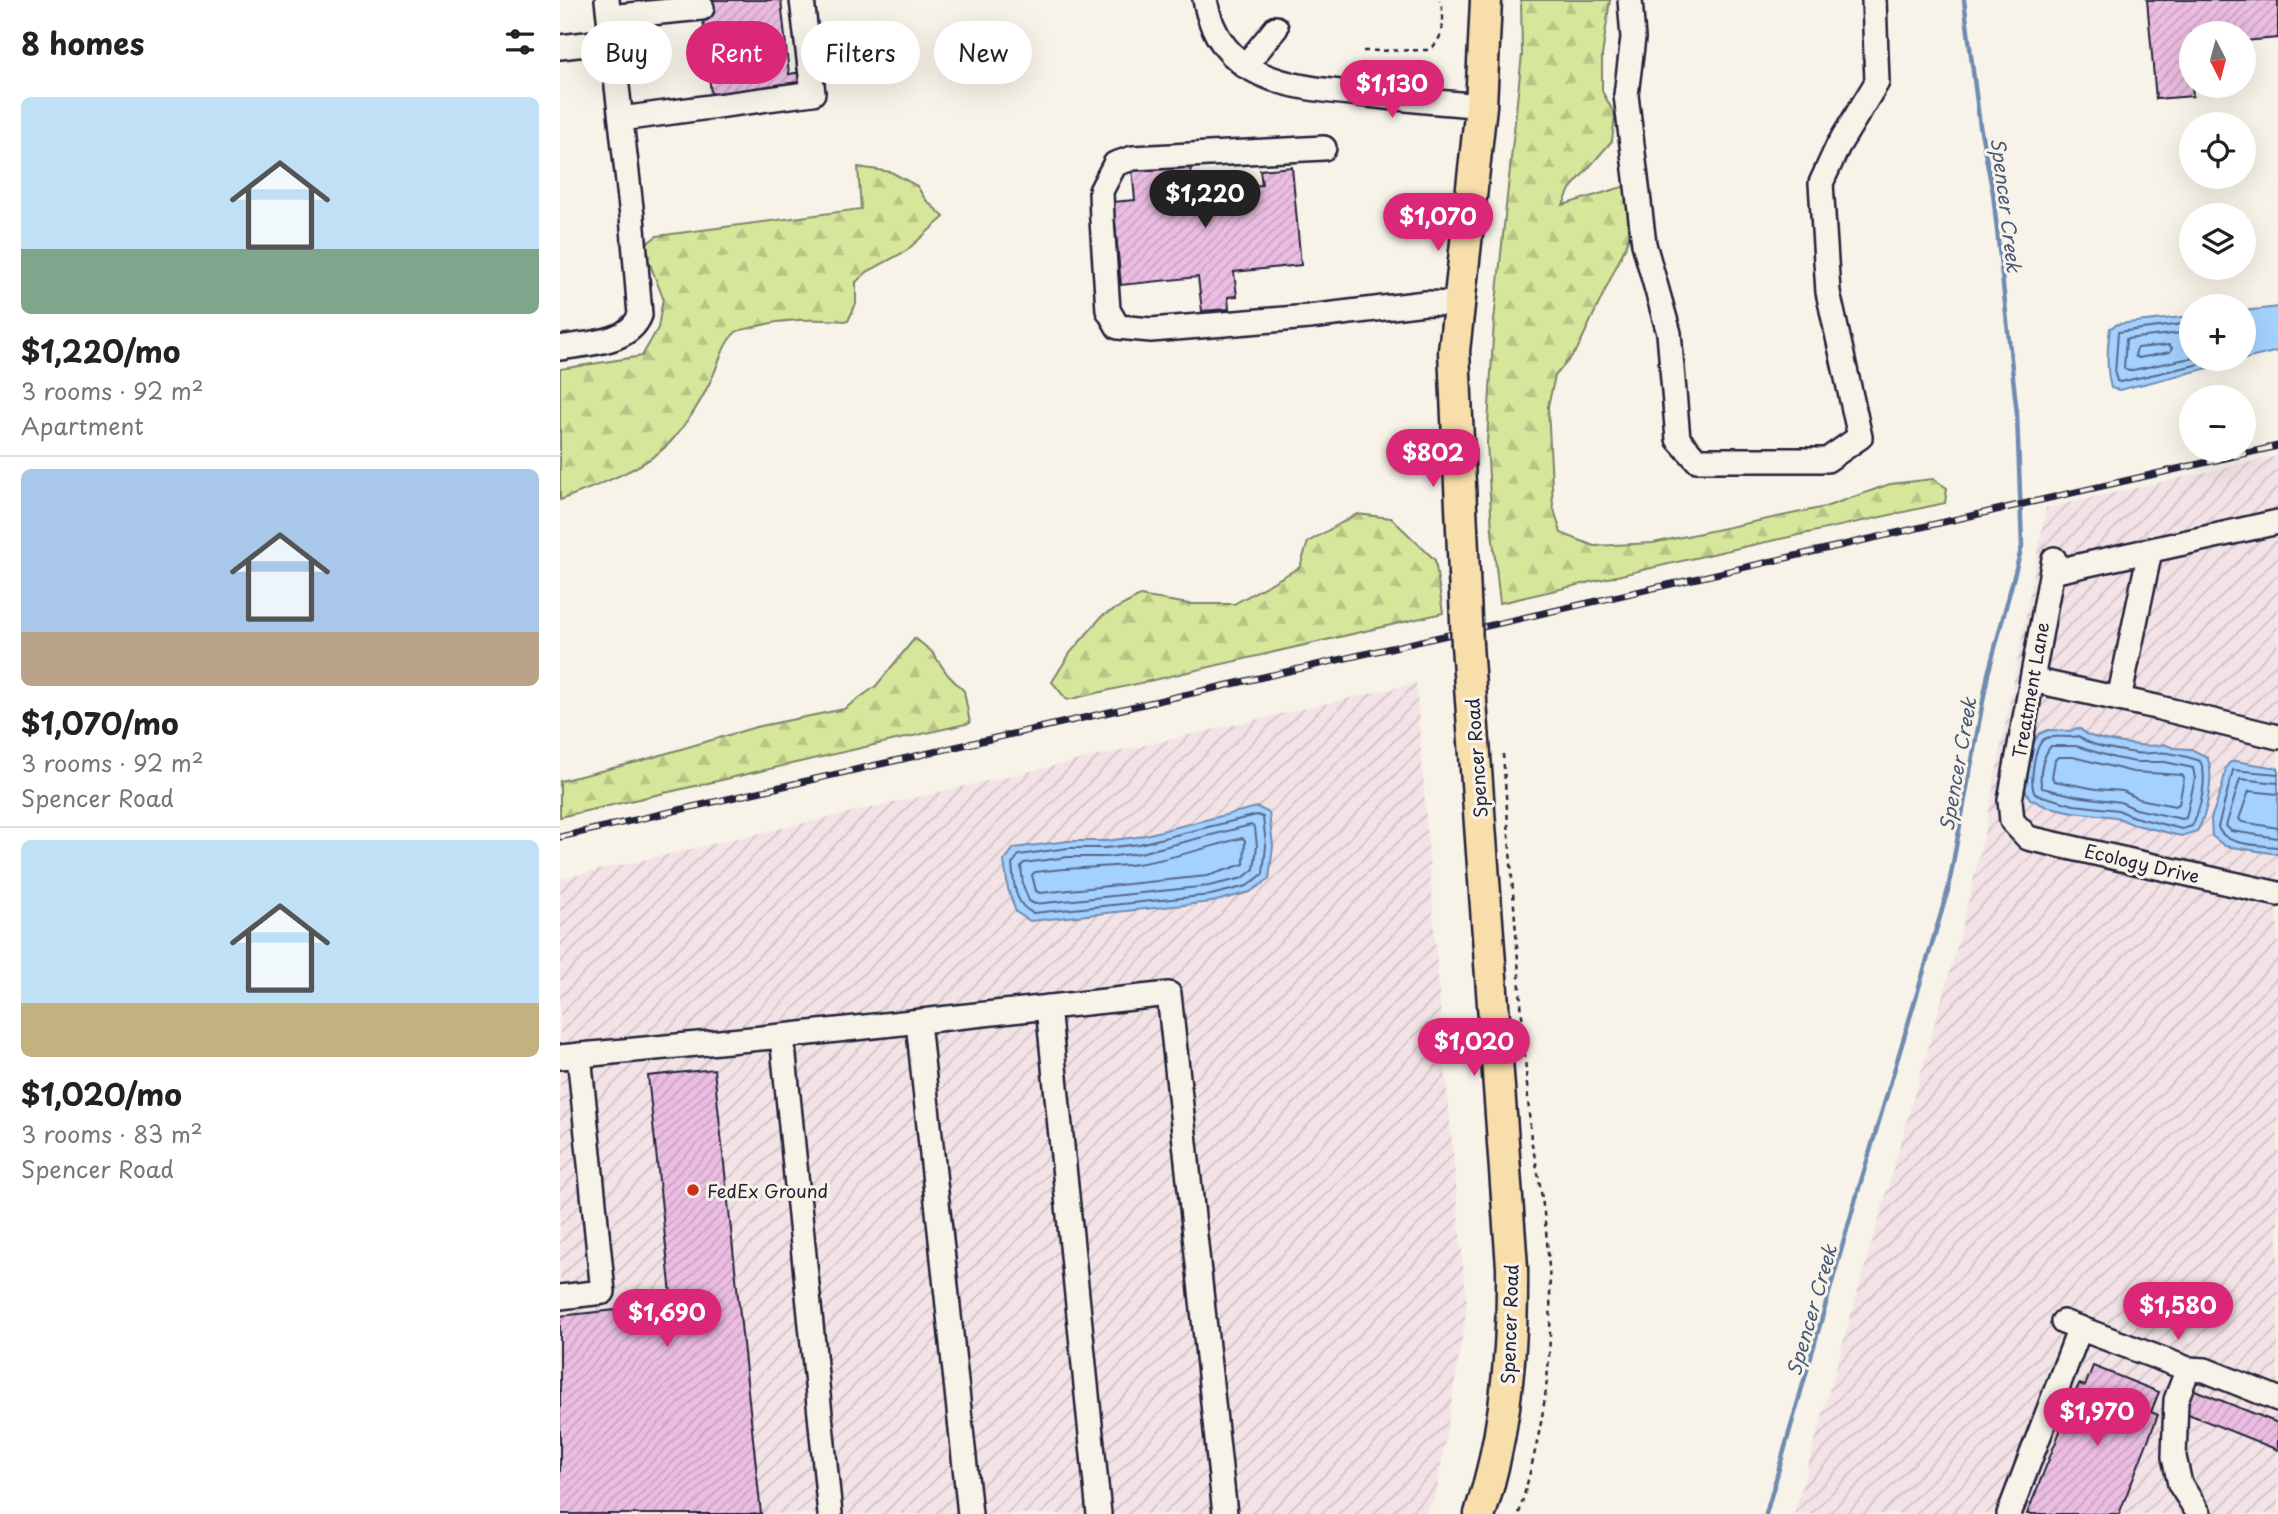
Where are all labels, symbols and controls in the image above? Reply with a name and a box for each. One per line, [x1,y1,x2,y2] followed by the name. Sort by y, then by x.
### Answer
[21,20,144,65] text: 8 homes
[581,21,672,84] chip: Buy
[686,21,787,84] chip: Rent
[801,21,920,84] chip: Filters
[934,21,1032,84] chip: New
[2179,21,2256,98] north arrow
[2179,21,2256,462] map controls
[501,23,539,61] icon: filters
[1335,60,1449,120] pin: $1,130
[1356,65,1428,100] text: $1,130
[2179,112,2256,189] button: locate
[1985,136,2029,275] water label: Spencer Creek
[217,142,343,268] icon: home
[1148,170,1262,230] pin: $1,220
[1165,175,1245,210] text: $1,220
[1381,194,1495,253] pin: $1,070
[1399,198,1477,233] text: $1,070
[2179,203,2256,280] button: layers
[2179,294,2256,371] button: +
[21,328,181,373] text: $1,220/mo
[21,373,204,408] text: 3 rooms · 92 m²
[2179,385,2256,462] button: −
[21,408,144,443] text: Apartment
[1392,430,1474,489] pin: $802
[1402,434,1464,469] text: $802
[217,514,343,640] icon: home
[2005,620,2055,760] street label: Treatment Lane
[1932,694,1983,833] water label: Spencer Creek
[1458,697,1494,819] street label: Spencer Road
[21,700,179,745] text: $1,070/mo
[21,745,204,780] text: 3 rooms · 92 m²
[21,780,174,815] text: Spencer Road
[2082,837,2202,889] street label: Ecology Drive
[217,885,343,1011] icon: home
[1417,1018,1531,1078] pin: $1,020
[1434,1023,1514,1058] text: $1,020
[21,1071,182,1116] text: $1,020/mo
[21,1116,203,1151] text: 3 rooms · 83 m²
[21,1151,174,1186] text: Spencer Road
[707,1177,828,1204] place label: FedEx Ground
[685,1182,701,1198] marker: FedEx Ground
[1779,1240,1843,1379] water label: Spencer Creek
[1493,1264,1525,1384] street label: Spencer Road
[2121,1282,2235,1342] pin: $1,580
[2139,1287,2217,1322] text: $1,580
[610,1290,724,1349] pin: $1,690
[628,1294,706,1329] text: $1,690
[2040,1388,2154,1448] pin: $1,970
[2060,1393,2134,1428] text: $1,970

